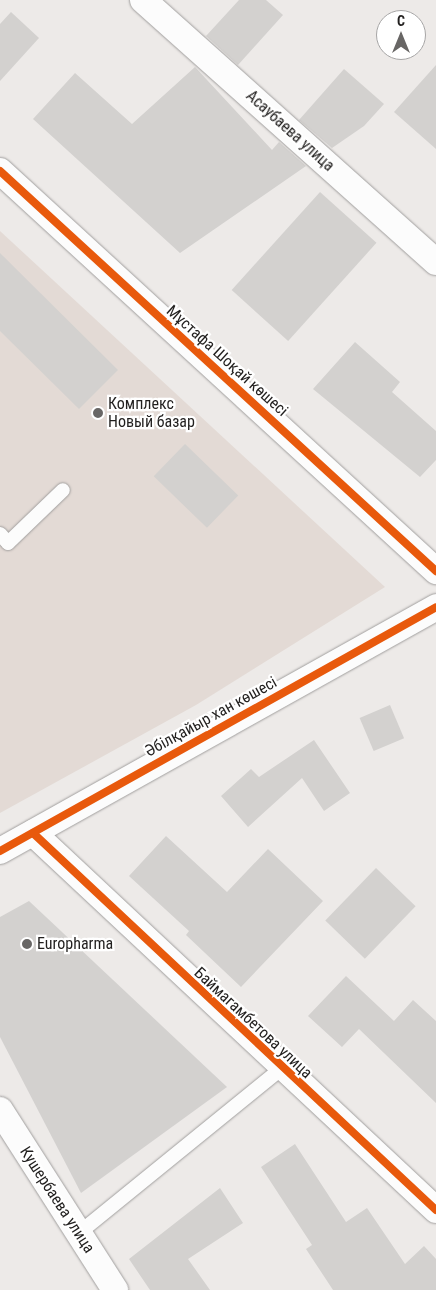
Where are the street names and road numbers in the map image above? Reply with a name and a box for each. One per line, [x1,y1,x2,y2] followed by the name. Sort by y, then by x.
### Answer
[242,86,338,176] street label: Асаубаева улица
[162,301,292,421] street label: Мұстафа Шоқай көшесі
[142,673,280,761] street label: Әбілқайыр хан көшесі
[190,963,316,1083] street label: Баймагамбетова улица
[15,1143,99,1257] street label: Кушербаева улица

